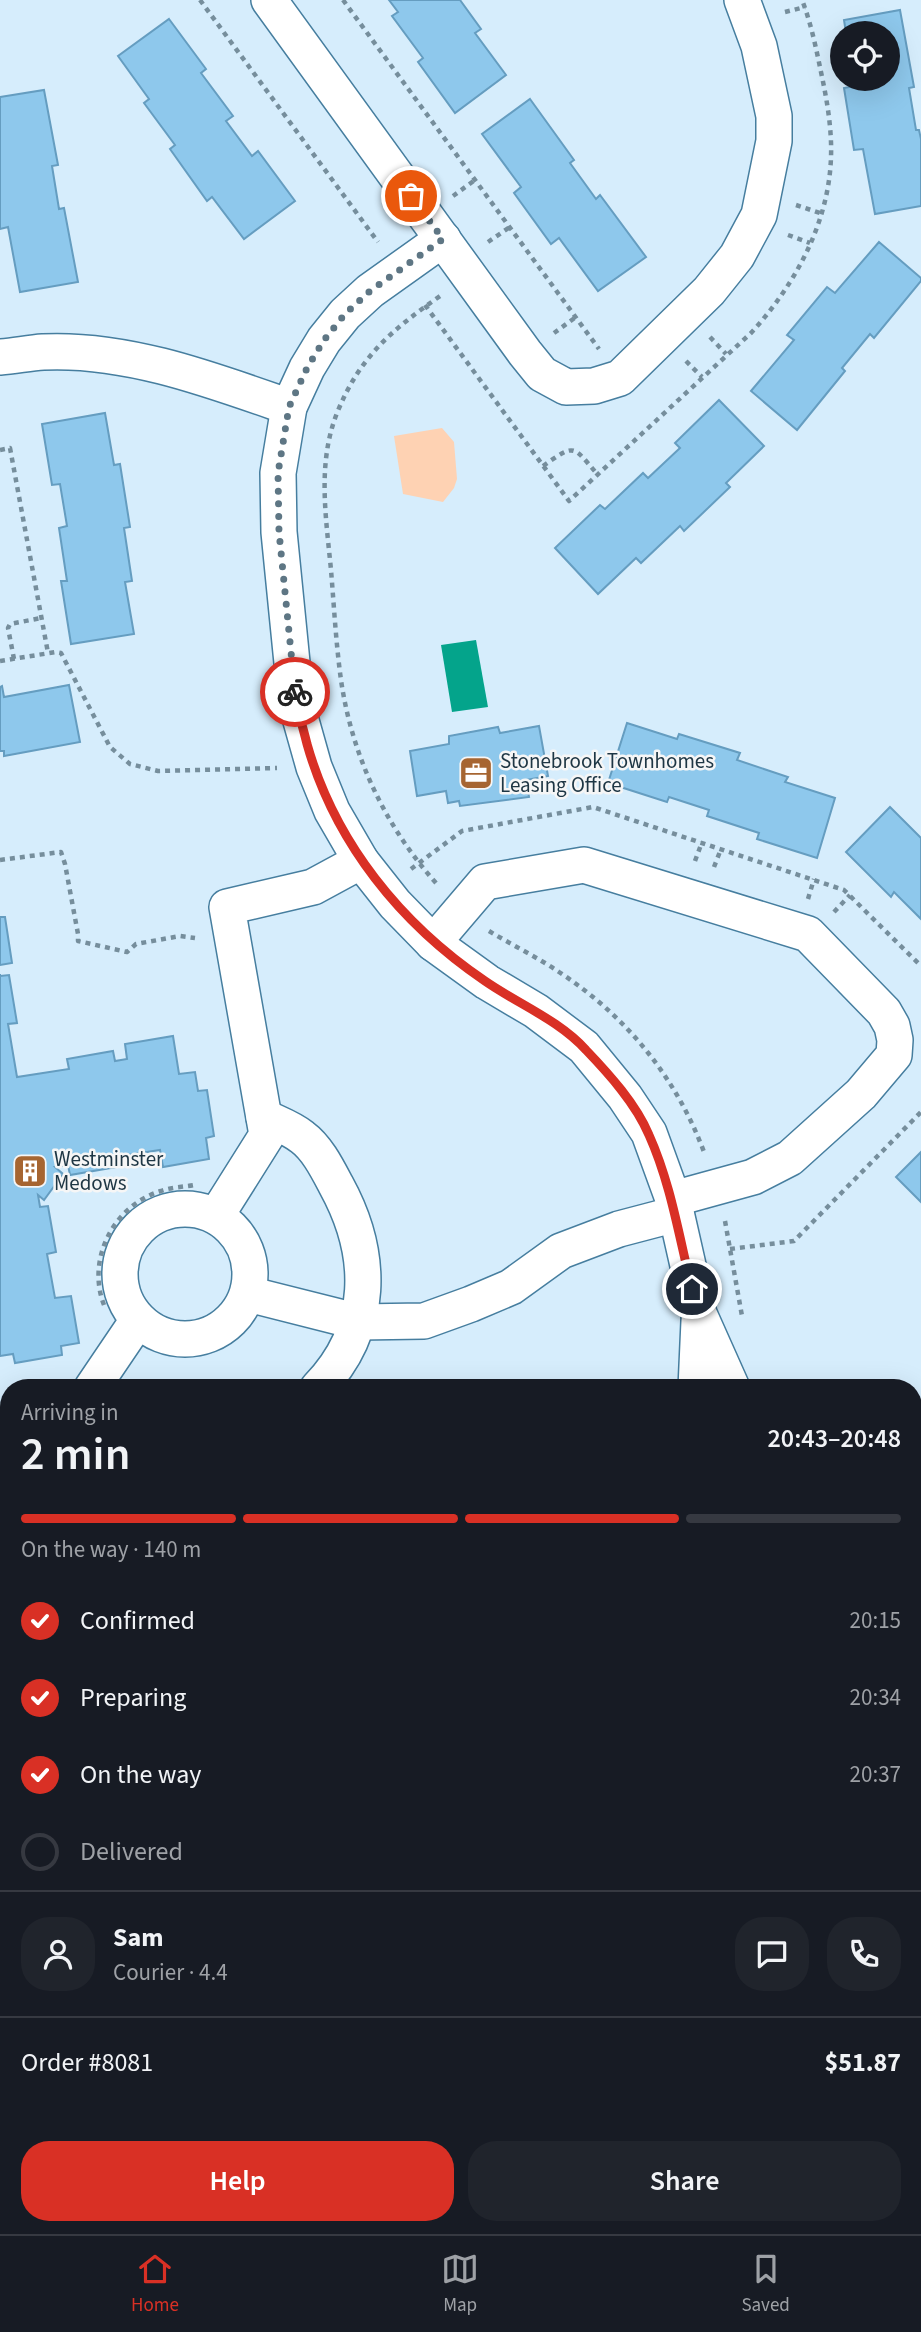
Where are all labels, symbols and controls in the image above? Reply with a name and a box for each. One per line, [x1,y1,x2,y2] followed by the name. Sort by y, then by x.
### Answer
[830,21,900,91] map controls
[830,21,900,91] button: locate
[381,166,441,226] pin
[392,177,430,215] icon: bag
[260,657,330,727] courier
[276,673,314,711] icon: bike
[500,746,714,800] place label: Stonebrook Townhomes Leasing Office
[457,754,495,792] office icon: Stonebrook Townhomes Leasing Office
[54,1144,164,1198] place label: Westminster Medows
[11,1152,49,1190] building icon: Westminster Medows
[662,1259,722,1319] pin
[673,1270,711,1308] icon: home
[21,1396,119,1429] text: Arriving in
[768,1420,901,1457] text: 20:43–20:48
[21,1422,130,1487] text: 2 min
[21,1533,201,1566] text: On the way · 140 m
[21,1602,59,1640] icon: check
[80,1602,195,1639] text: Confirmed
[850,1604,901,1637] text: 20:15
[21,1679,59,1717] icon: check
[80,1679,186,1716] text: Preparing
[850,1681,901,1714] text: 20:34
[21,1756,59,1794] icon: check
[80,1756,201,1793] text: On the way
[850,1758,901,1791] text: 20:37
[80,1833,183,1870] text: Delivered
[21,1917,95,1991] button: person
[735,1917,809,1991] button: chat
[827,1917,901,1991] button: phone
[113,1919,163,1956] text: Sam
[113,1956,228,1989] text: Courier · 4.4
[21,2044,153,2081] text: Order #8081
[825,2044,901,2081] text: $51.87
[21,2141,454,2221] button: Help
[468,2141,901,2221] button: Share
[131,2250,179,2319] tab: Home
[441,2250,479,2319] tab: Map
[741,2250,790,2319] tab: Saved

